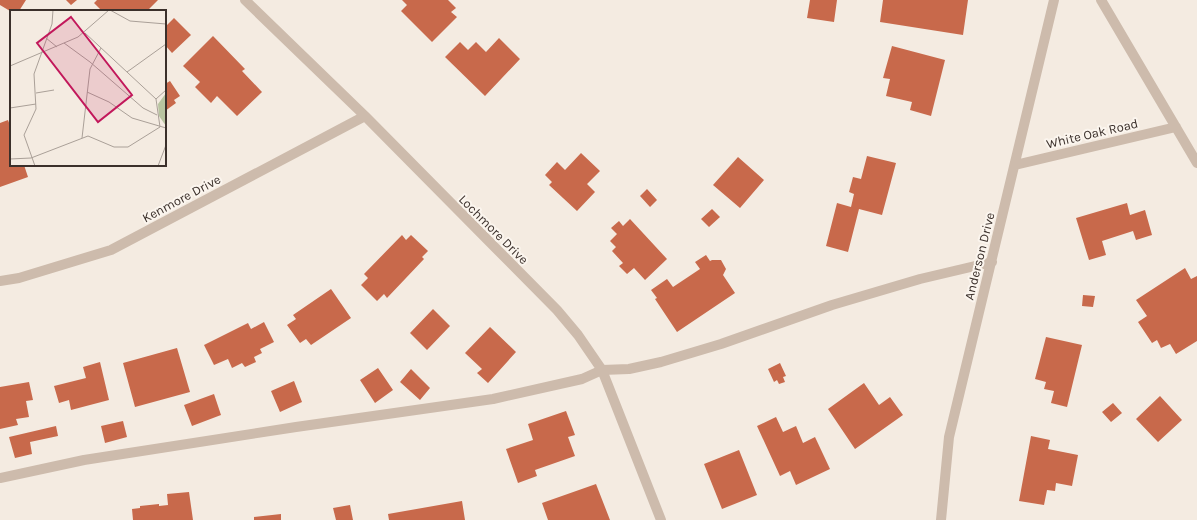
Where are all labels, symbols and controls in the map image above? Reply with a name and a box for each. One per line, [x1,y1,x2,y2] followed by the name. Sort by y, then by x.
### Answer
[10,10,166,166] inset map
[1045,116,1140,151] street label: White Oak Road
[140,171,223,225] street label: Kenmore Drive
[456,192,532,267] street label: Lochmore Drive
[961,211,998,301] street label: Anderson Drive

